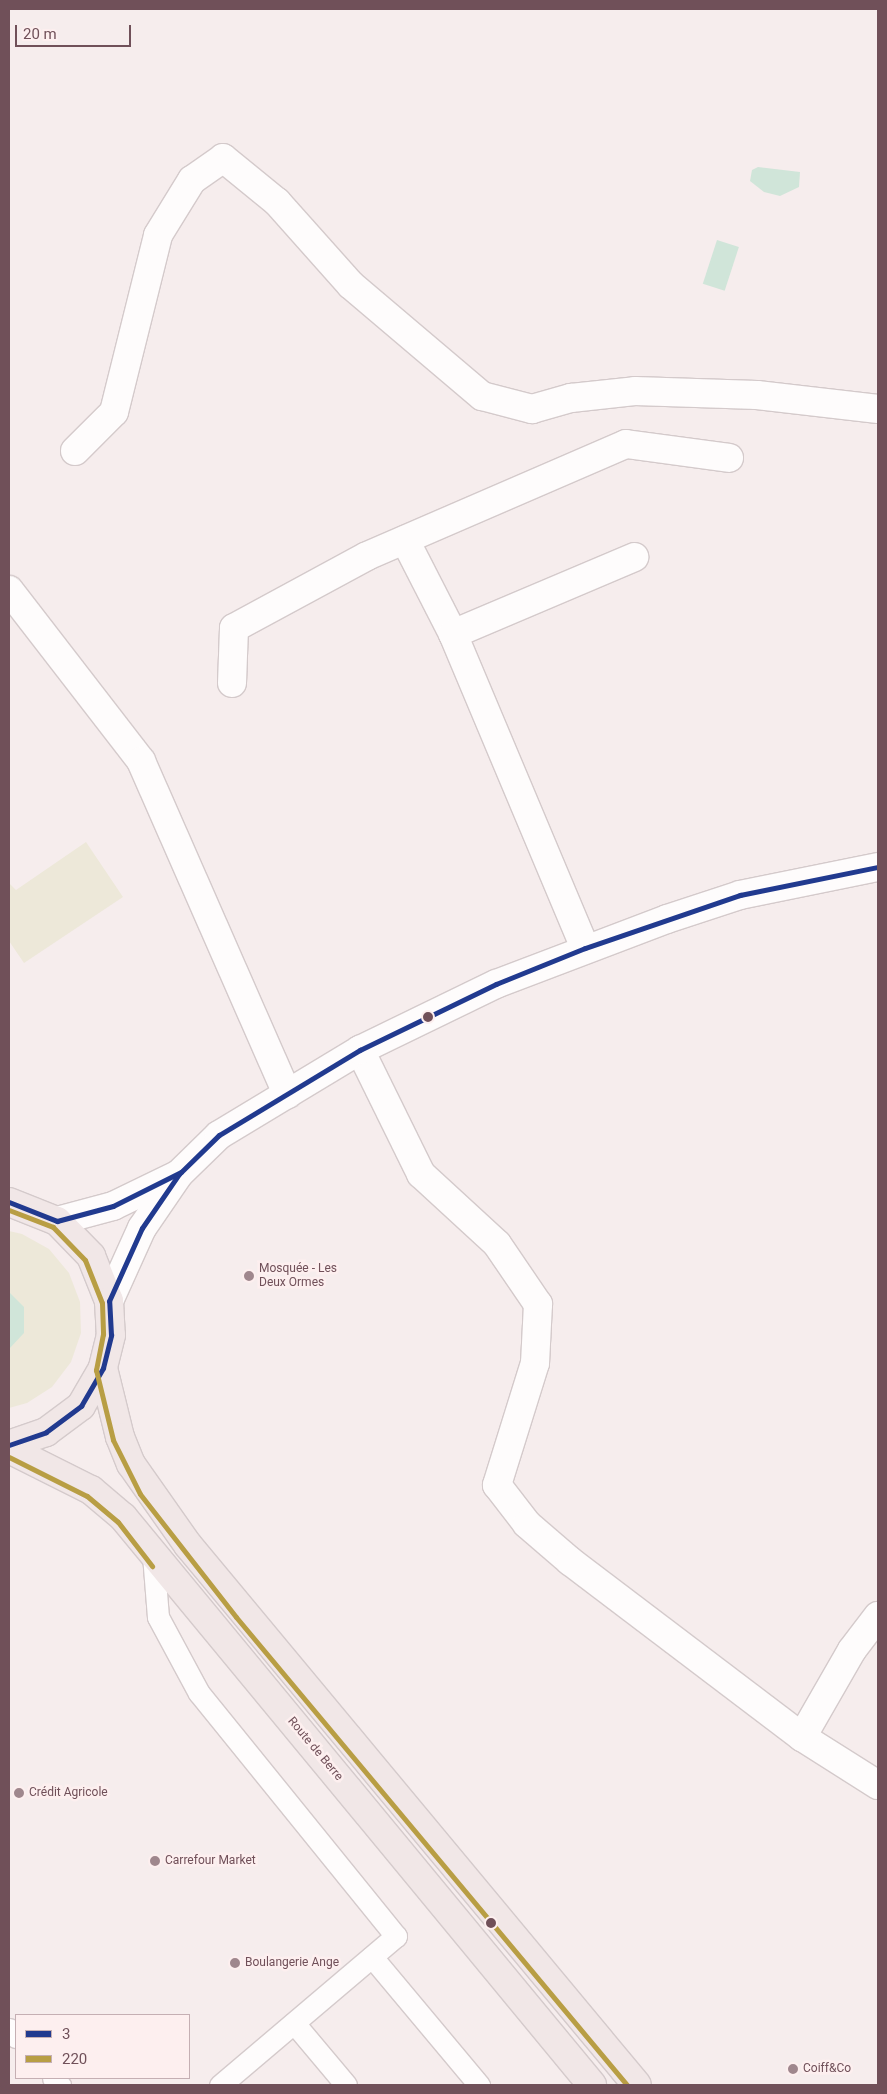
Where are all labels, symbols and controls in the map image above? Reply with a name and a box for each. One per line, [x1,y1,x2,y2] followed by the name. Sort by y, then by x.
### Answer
[18,15,134,47] scale bar
[23,25,57,43] text: 20 m
[423,1012,433,1022] unlabelled marker
[259,1262,337,1290] place label: Mosquée - Les Deux Ormes
[243,1270,255,1282] marker: Mosquée - Les Deux Ormes
[284,1714,346,1784] street label: Route de Berre
[29,1786,108,1800] place label: Crédit Agricole
[13,1787,25,1799] marker: Crédit Agricole
[165,1854,256,1868] place label: Carrefour Market
[149,1855,161,1867] marker: Carrefour Market
[486,1918,496,1928] unlabelled marker
[245,1956,339,1970] place label: Boulangerie Ange
[229,1957,241,1969] marker: Boulangerie Ange
[15,2014,190,2079] legend
[62,2025,70,2043] text: 3
[62,2050,87,2068] text: 220
[803,2062,851,2076] place label: Coiff&Co
[787,2063,799,2075] marker: Coiff&Co

